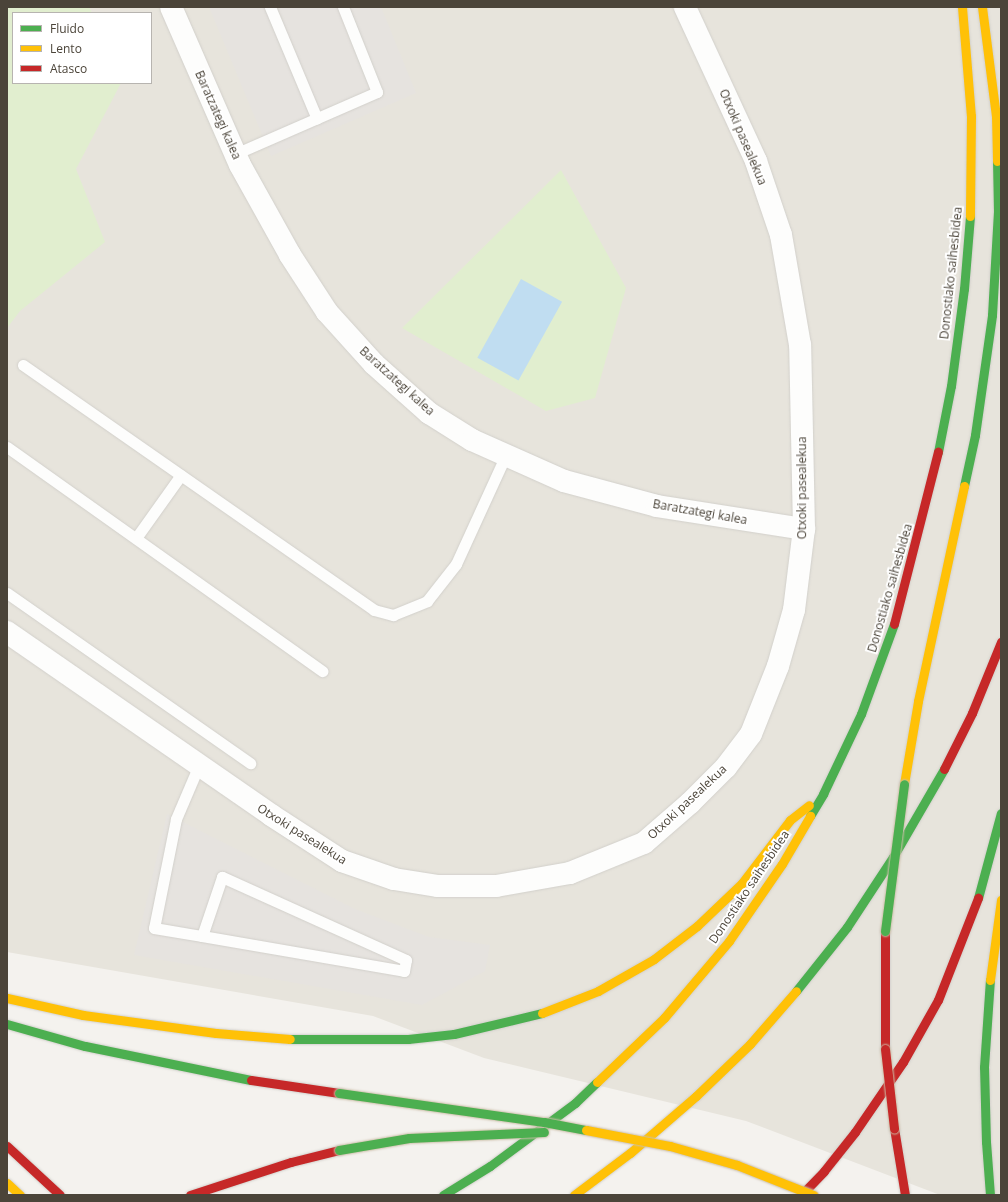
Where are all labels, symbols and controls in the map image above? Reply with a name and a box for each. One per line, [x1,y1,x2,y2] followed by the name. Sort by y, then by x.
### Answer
[12,12,152,84] legend
[50,20,84,37] text: Fluido
[50,40,82,57] text: Lento
[50,60,87,77] text: Atasco
[192,68,244,162] street label: Baratzategi kalea
[716,87,770,187] street label: Otxoki pasealekua
[937,206,965,340] street label: Donostiako saihesbidea
[357,344,437,418] street label: Baratzategi kalea
[795,437,809,539] street label: Otxoki pasealekua
[652,497,748,527] street label: Baratzategi kalea
[865,522,915,654] street label: Donostiako saihesbidea
[644,762,730,842] street label: Otxoki pasealekua
[255,801,349,867] street label: Otxoki pasealekua
[706,828,792,946] street label: Donostiako saihesbidea

